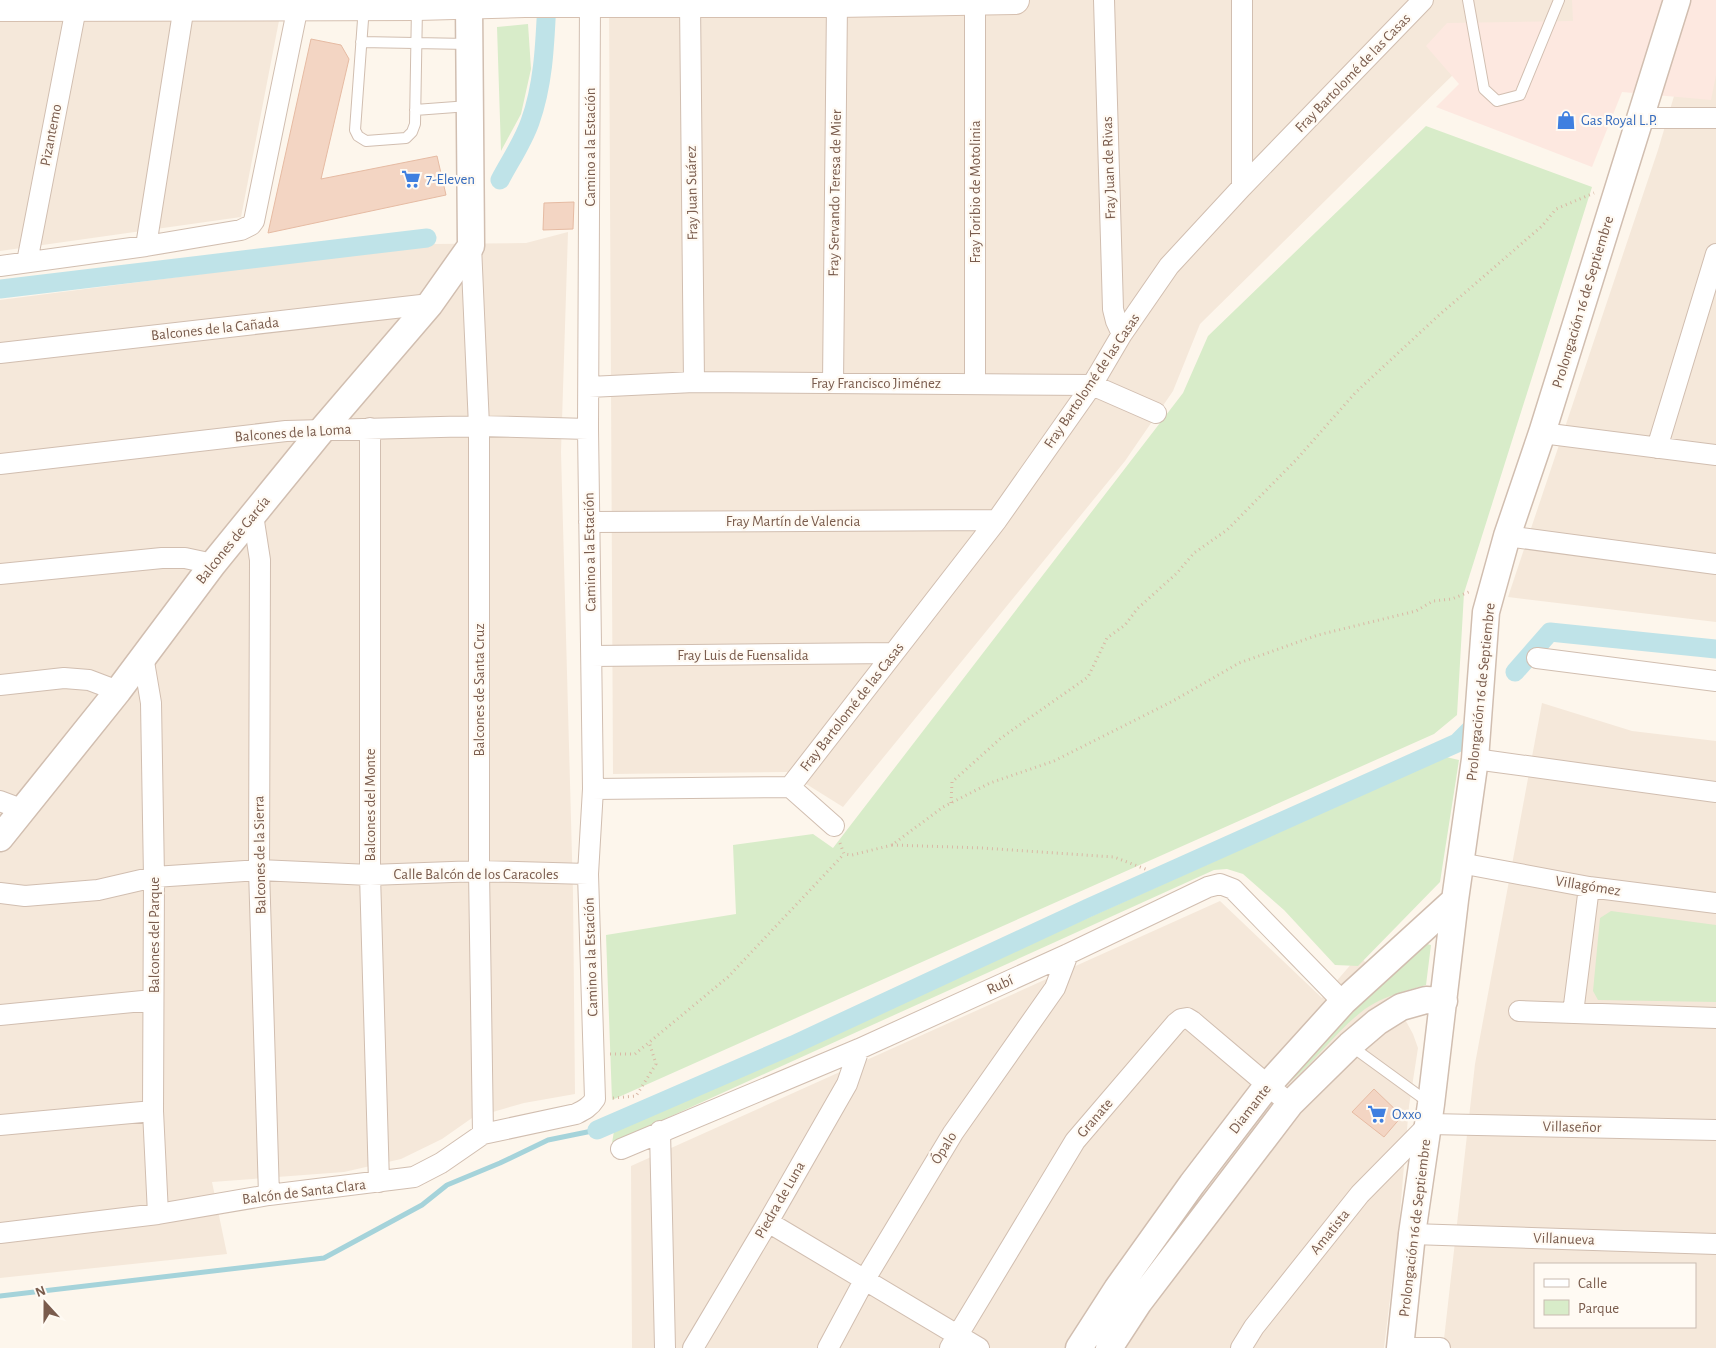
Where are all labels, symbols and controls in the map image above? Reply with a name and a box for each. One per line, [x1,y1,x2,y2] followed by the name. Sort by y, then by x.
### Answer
[1292,11,1414,135] street label: Fray Bartolomé de las Casas
[583,87,598,207] street label: Camino a la Estación
[38,103,64,167] street label: Pizantemo
[826,109,844,277] street label: Fray Servando Teresa de Mier
[1555,109,1577,131] shop icon: Gas Royal L.P.
[1581,113,1657,128] place label: Gas Royal L.P.
[1100,116,1118,220] street label: Fray Juan de Rivas
[968,120,983,264] street label: Fray Toribio de Motolinia
[684,145,700,241] street label: Fray Juan Suárez
[400,168,422,190] supermarket icon: 7-Eleven
[426,172,475,187] place label: 7-Eleven
[1550,214,1616,390] street label: Prolongación 16 de Septiembre
[1041,311,1143,451] street label: Fray Bartolomé de las Casas
[150,315,280,343] street label: Balcones de la Cañada
[811,376,941,391] street label: Fray Francisco Jiménez
[234,421,352,445] street label: Balcones de la Loma
[581,492,599,612] street label: Camino a la Estación
[193,493,273,587] street label: Balcones de García
[726,514,860,529] street label: Fray Martín de Valencia
[1464,602,1498,782] street label: Prolongación 16 de Septiembre
[472,623,487,757] street label: Balcones de Santa Cruz
[797,640,907,774] street label: Fray Bartolomé de las Casas
[677,648,809,663] street label: Fray Luis de Fuensalida
[363,748,378,862] street label: Balcones del Monte
[251,795,269,914] street label: Balcones de la Sierra
[393,867,559,882] street label: Calle Balcón de los Caracoles
[1554,873,1622,899] street label: Villagómez
[147,877,162,993] street label: Balcones del Parque
[581,897,601,1017] street label: Camino a la Estación
[985,973,1016,997] street label: Rubí
[1226,1081,1274,1137] street label: Diamante
[1074,1096,1116,1140] street label: Granate
[1366,1103,1388,1125] supermarket icon: Oxxo
[1392,1107,1422,1122] place label: Oxxo
[1543,1119,1602,1135] street label: Villaseñor
[927,1128,960,1167] street label: Ópalo
[1397,1138,1433,1318] street label: Prolongación 16 de Septiembre
[752,1159,808,1241] street label: Piedra de Luna
[241,1177,367,1207] street label: Balcón de Santa Clara
[1307,1207,1353,1257] street label: Amatista
[1533,1230,1595,1248] street label: Villanueva
[1534,1263,1696,1328] legend
[1578,1276,1607,1291] text: Calle
[20,1278,70,1328] north arrow
[34,1284,48,1300] text: N
[1578,1301,1619,1316] text: Parque

